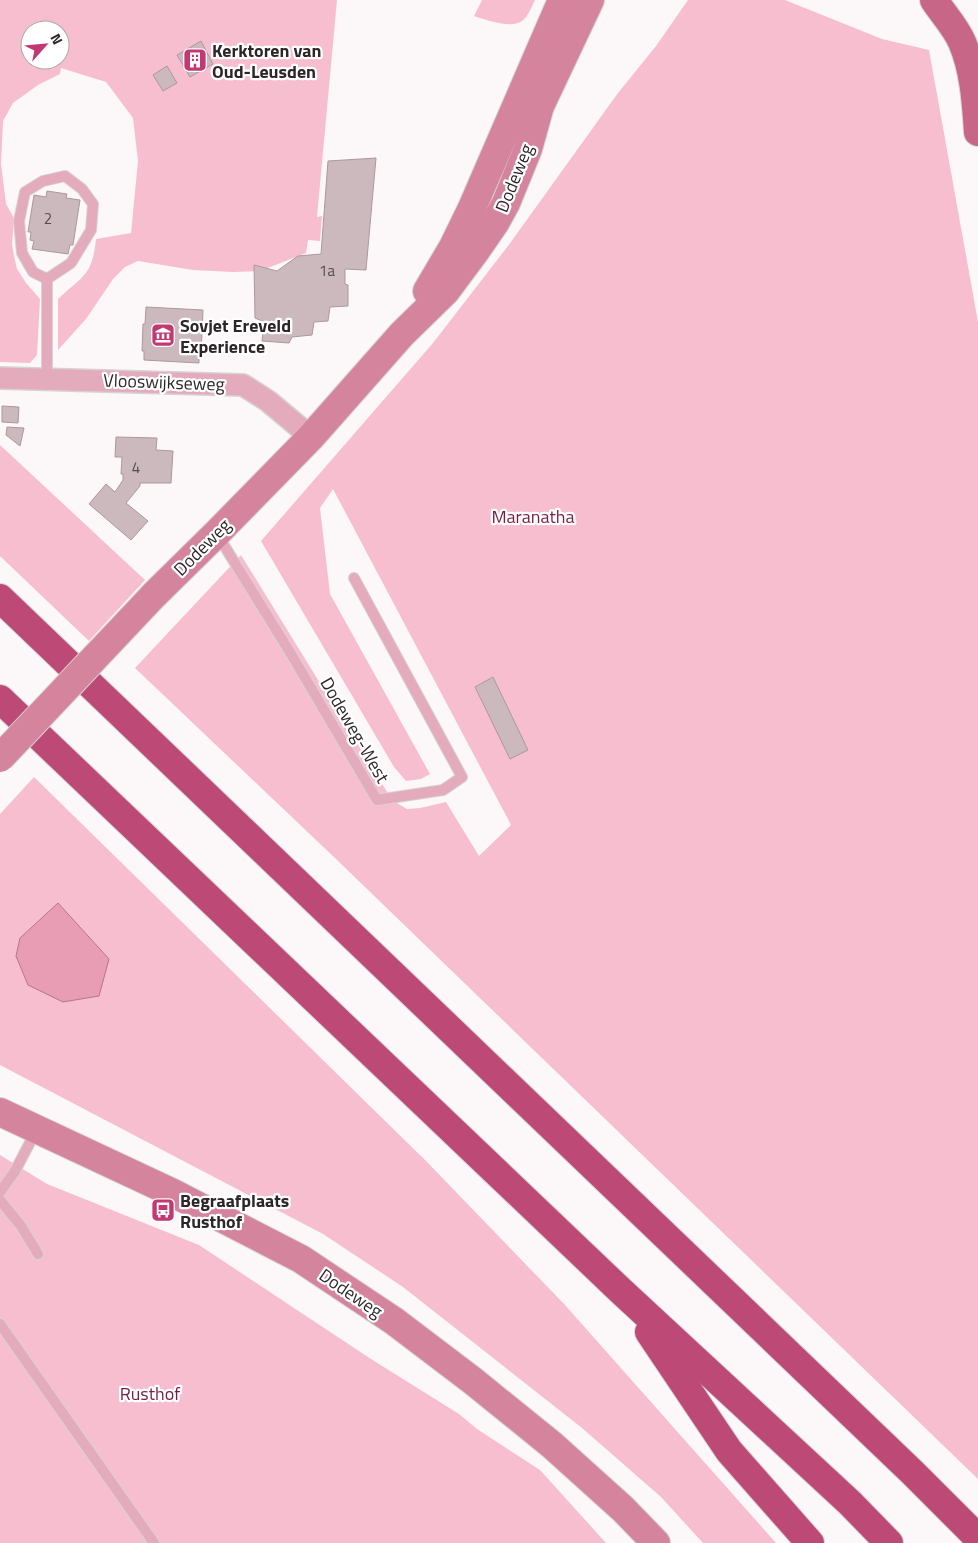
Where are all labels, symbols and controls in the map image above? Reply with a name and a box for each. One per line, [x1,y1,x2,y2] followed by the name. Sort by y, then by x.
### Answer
[20,20,70,70] north arrow
[45,30,69,48] text: N
[212,37,321,85] place label: Kerktoren van Oud-Leusden
[182,47,208,73] building icon: Kerktoren van Oud-Leusden
[488,140,540,216] street label: Dodeweg
[44,207,52,230] house number: 2
[319,259,335,282] house number: 1a
[180,312,291,360] place label: Sovjet Ereveld Experience
[150,322,176,348] museum icon: Sovjet Ereveld Experience
[103,366,225,398] street label: Vlooswijkseweg
[132,456,140,479] house number: 4
[491,503,575,530] park label: Maranatha
[167,512,237,582] street label: Dodeweg
[314,672,397,789] street label: Dodeweg-West
[180,1187,289,1235] place label: Begraafplaats Rusthof
[150,1197,176,1223] bus stop icon: Begraafplaats Rusthof
[314,1262,388,1324] street label: Dodeweg
[120,1380,180,1407] park label: Rusthof

